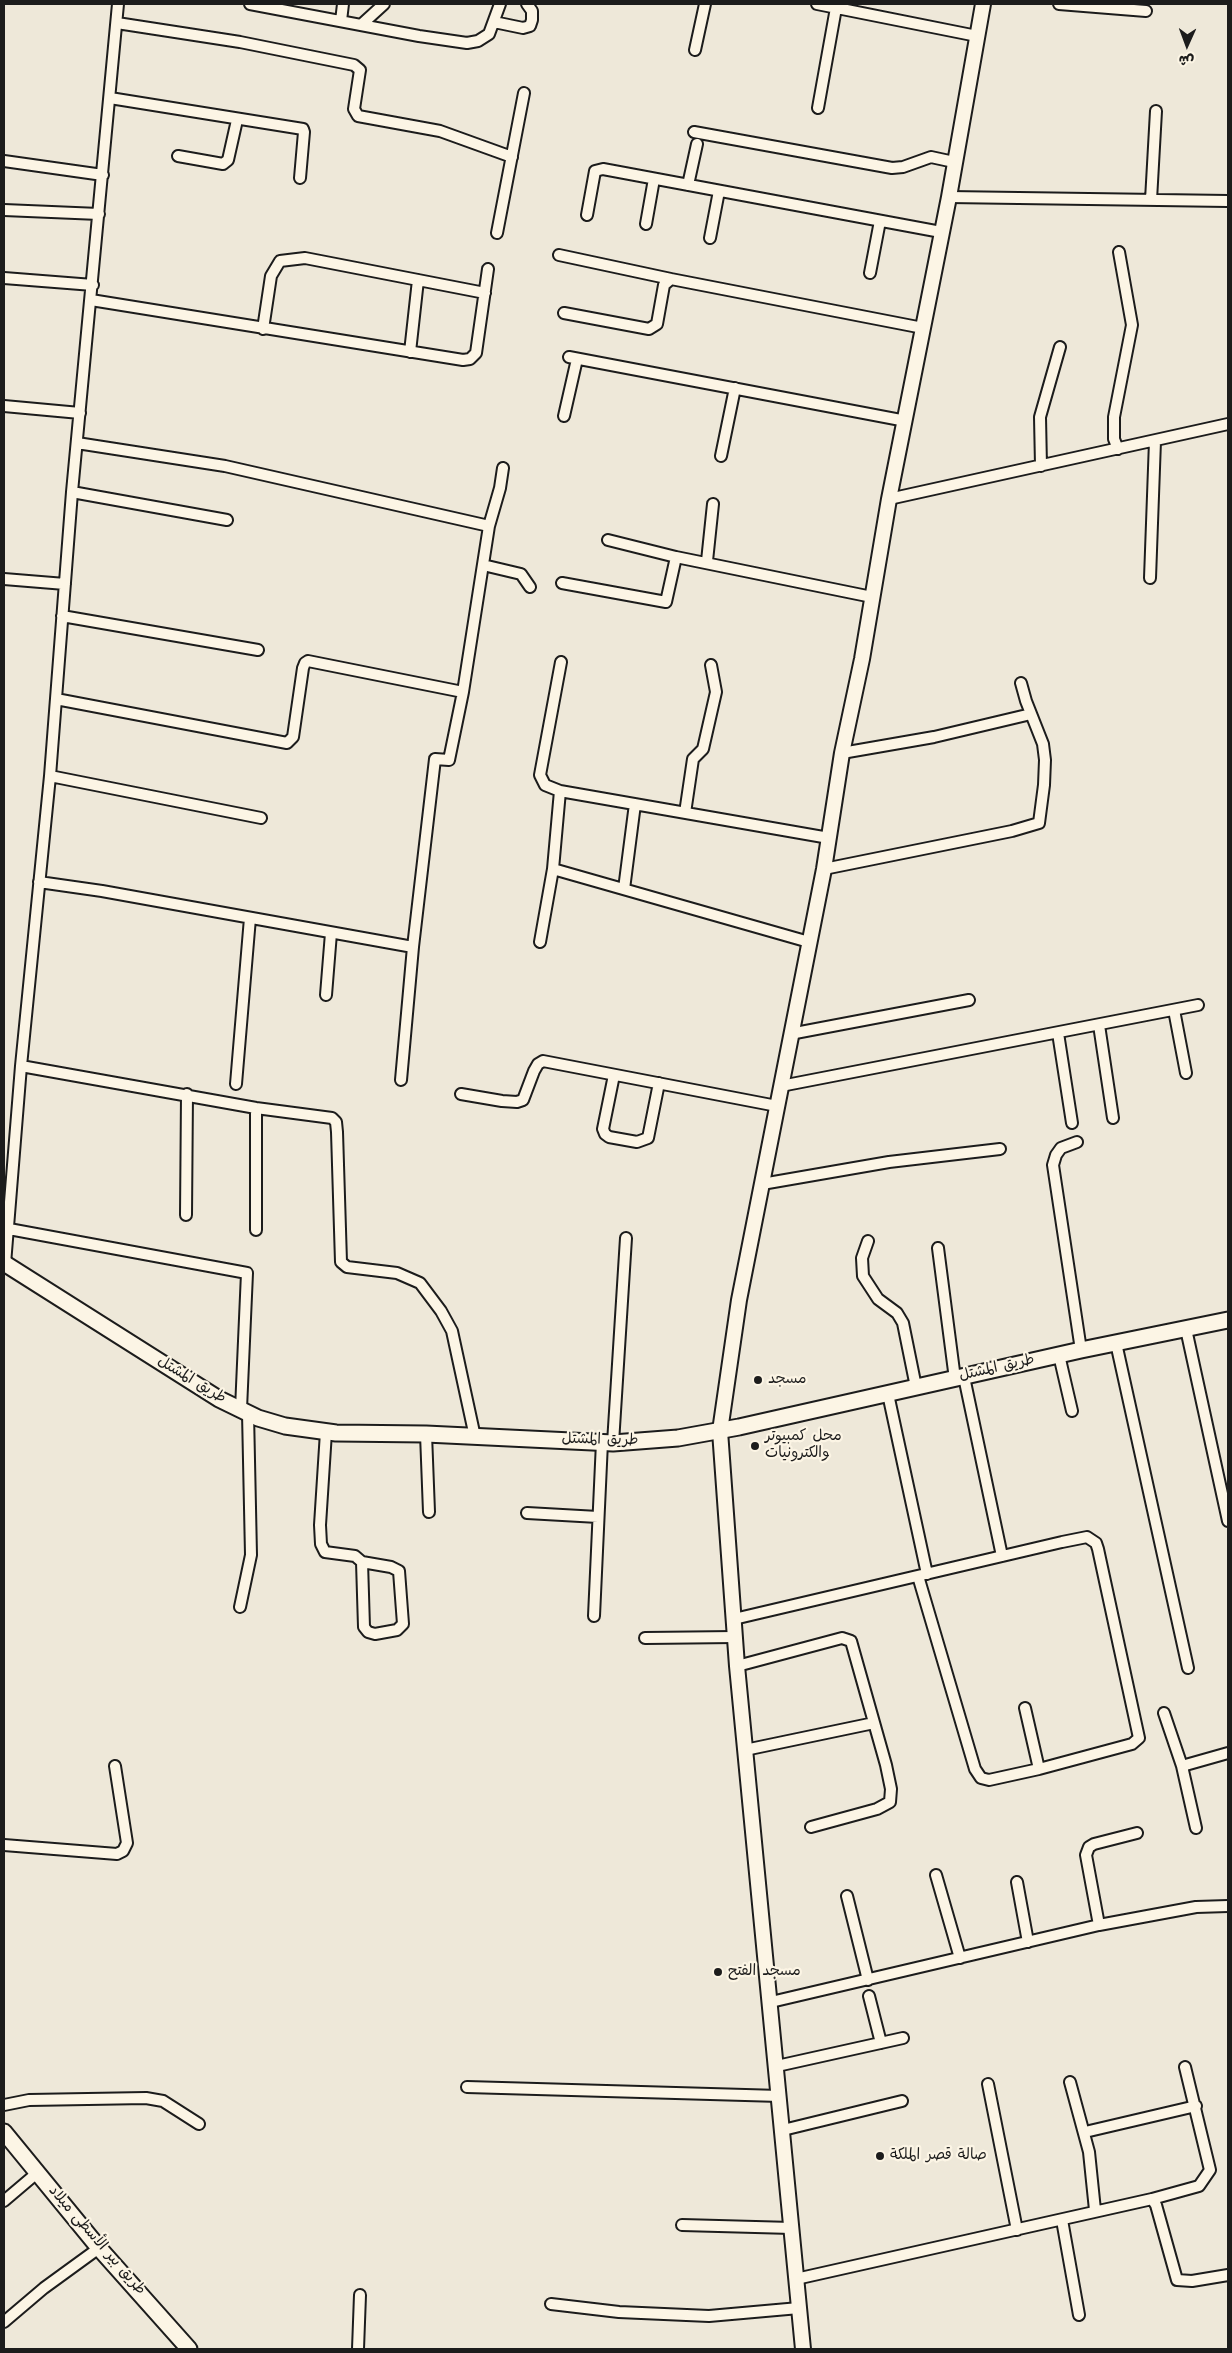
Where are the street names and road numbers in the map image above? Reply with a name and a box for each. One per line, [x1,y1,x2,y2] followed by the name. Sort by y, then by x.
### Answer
[958,1352,1036,1386] street label: طريق المشتل
[153,1354,229,1408] street label: طريق المشتل
[561,1431,639,1451] street label: طريق المشتل
[44,2183,148,2299] street label: طريق بير الأسطى ميلاد

